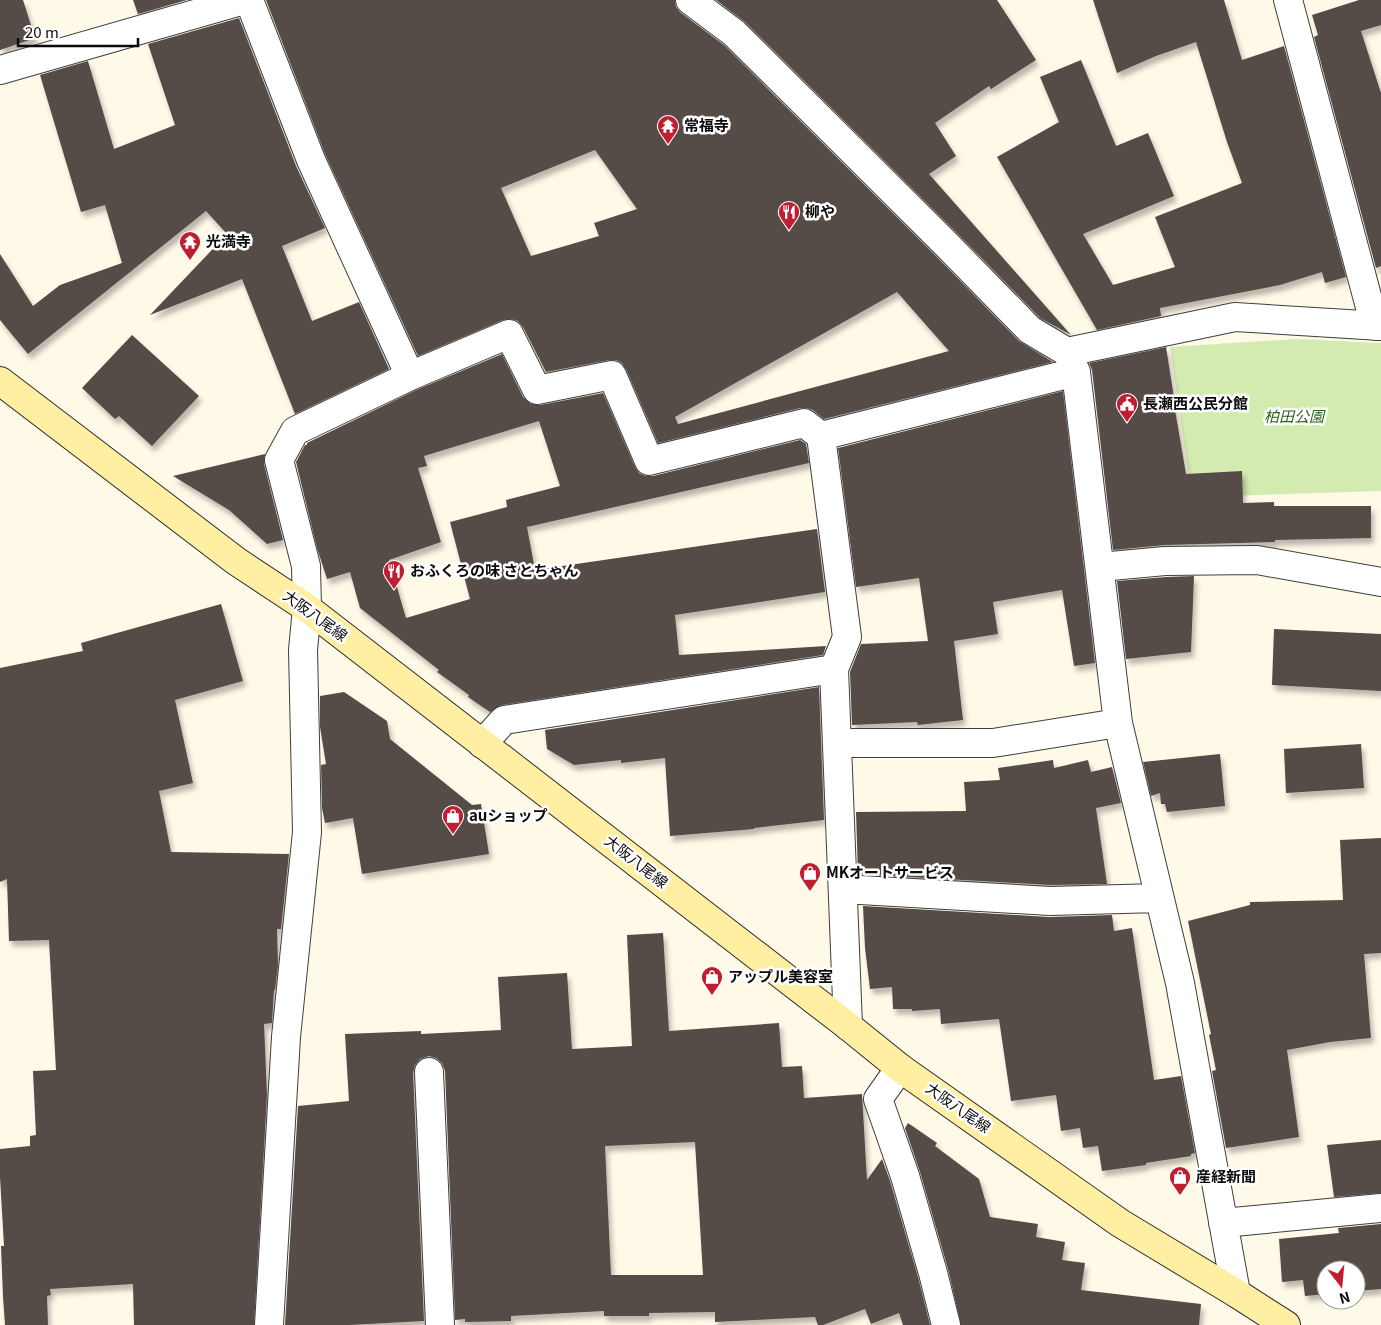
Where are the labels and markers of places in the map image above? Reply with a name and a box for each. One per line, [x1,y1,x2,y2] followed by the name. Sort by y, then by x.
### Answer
[656,114,680,145] temple icon: 常福寺
[684,114,729,135] place label: 常福寺
[777,200,801,231] restaurant icon: 柳や
[805,200,835,221] place label: 柳や
[178,230,202,261] temple icon: 光満寺
[206,230,251,251] place label: 光満寺
[1115,392,1139,423] public building icon: 長瀬西公民分館
[1143,392,1248,413] place label: 長瀬西公民分館
[382,559,406,590] restaurant icon: おふくろの味 さとちゃん
[410,559,578,580] place label: おふくろの味 さとちゃん
[441,804,465,835] shop icon: auショップ
[469,804,547,825] place label: auショップ
[798,861,822,892] shop icon: MKオートサービス
[826,861,954,882] place label: MKオートサービス
[700,965,724,996] shop icon: アップル美容室
[728,965,833,986] place label: アップル美容室
[1168,1165,1192,1196] shop icon: 産経新聞
[1196,1165,1256,1186] place label: 産経新聞

